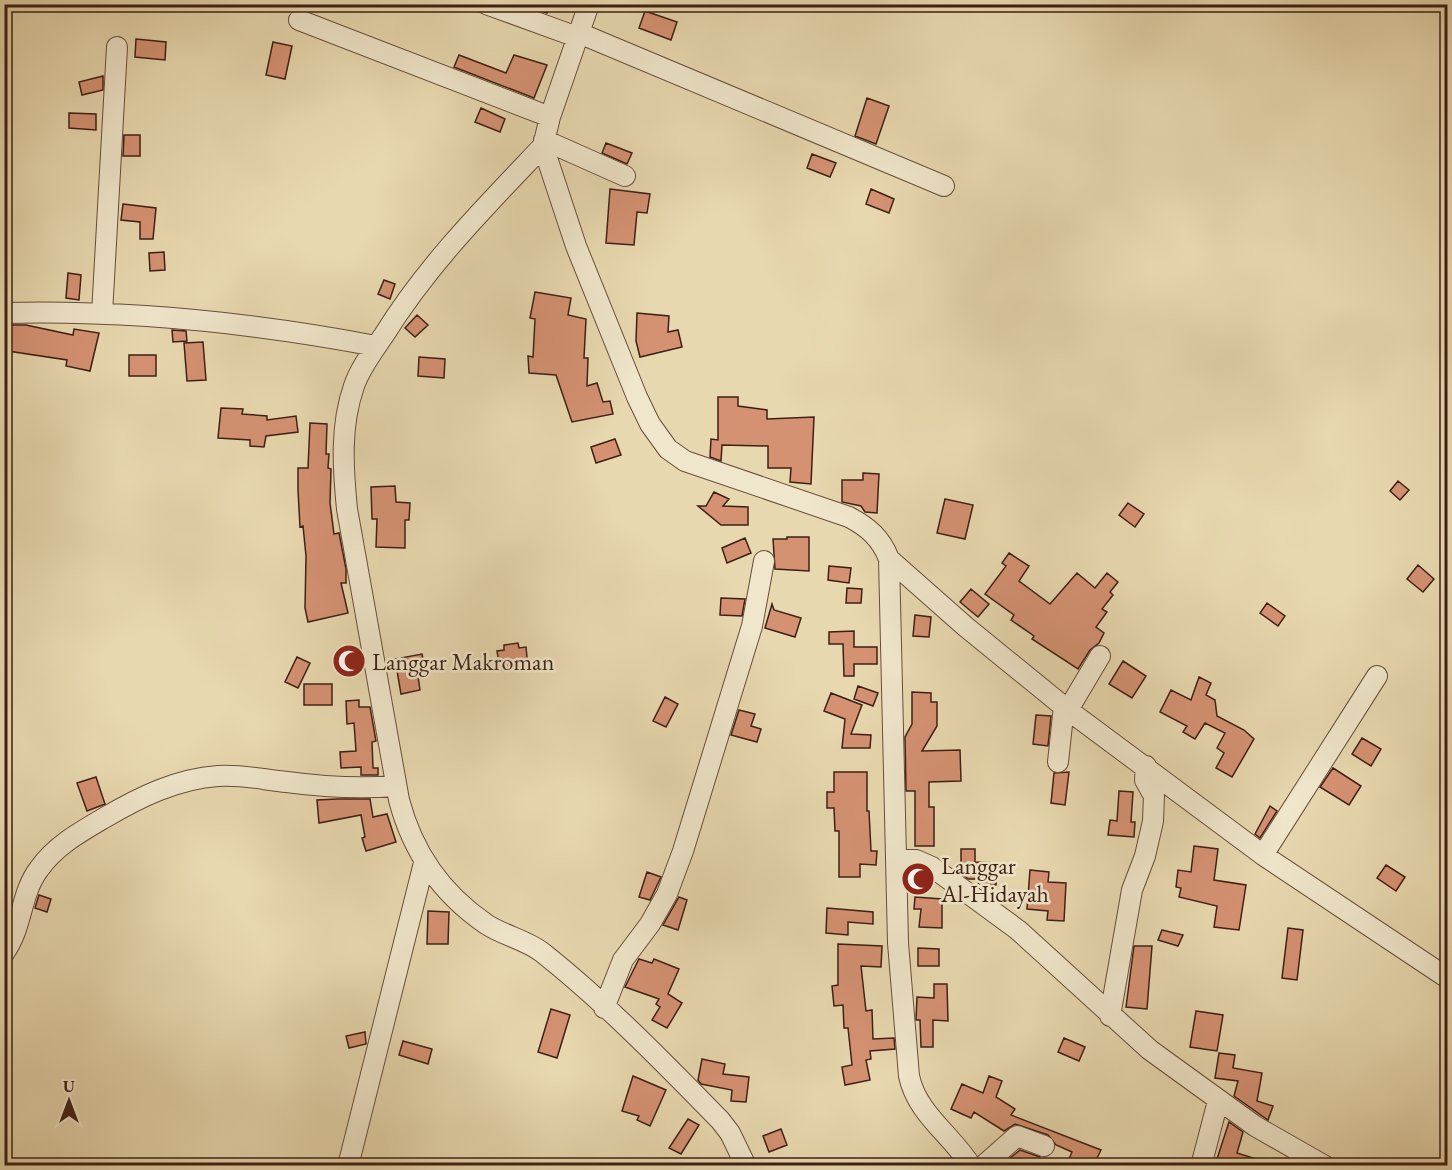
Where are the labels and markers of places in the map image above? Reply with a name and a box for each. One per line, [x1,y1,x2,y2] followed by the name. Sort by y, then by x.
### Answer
[331,643,367,679] mosque icon: Langgar Makroman
[372,646,555,677] place label: Langgar Makroman
[940,850,1049,909] place label: Langgar Al-Hidayah
[900,861,936,897] mosque icon: Langgar Al-Hidayah

